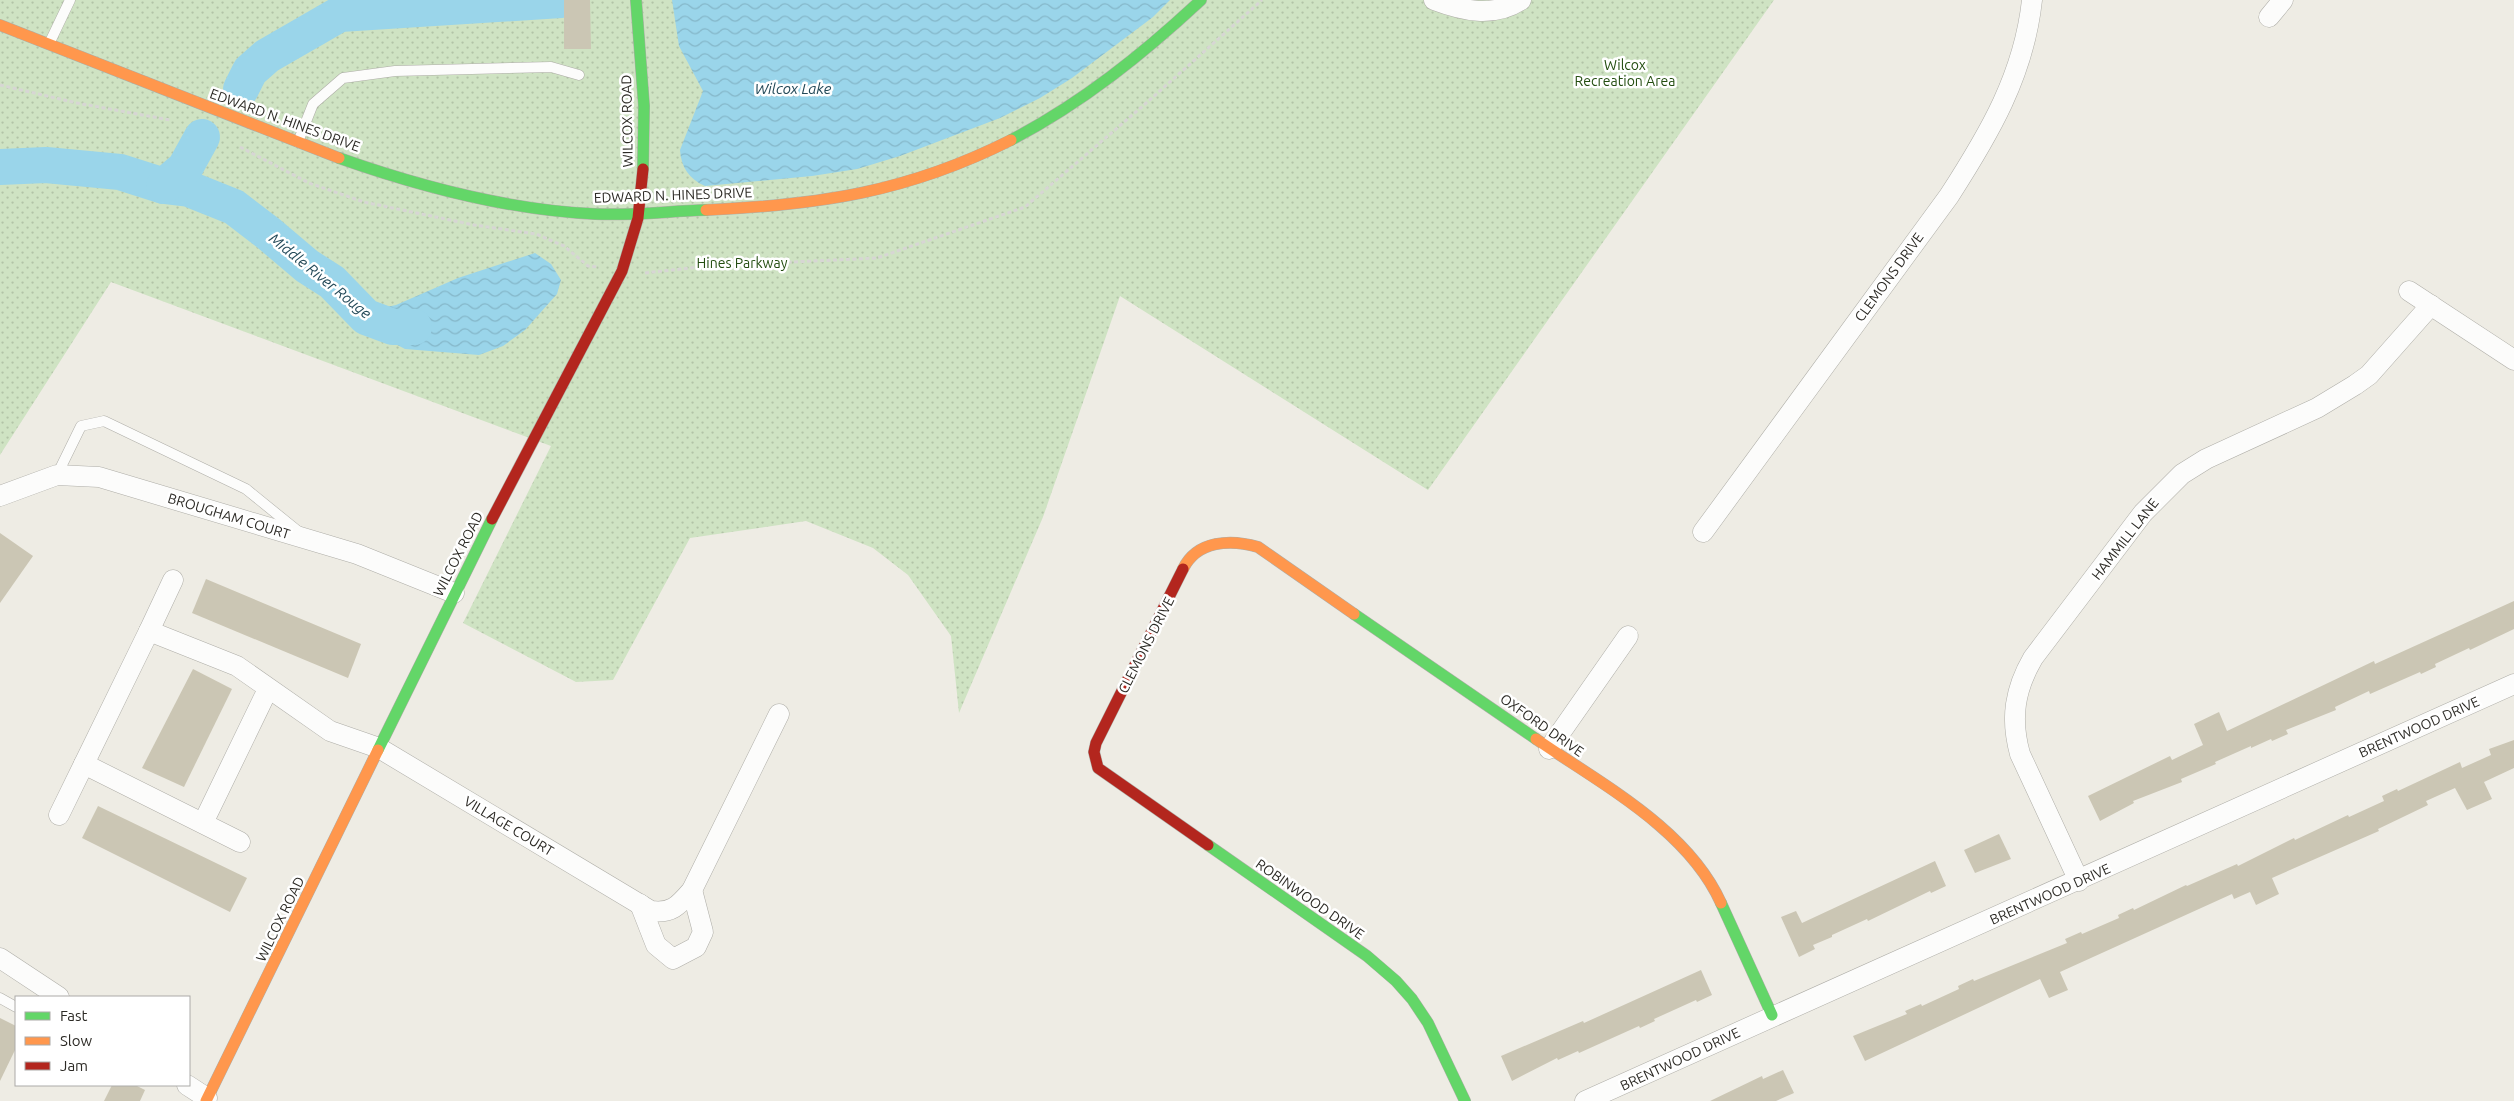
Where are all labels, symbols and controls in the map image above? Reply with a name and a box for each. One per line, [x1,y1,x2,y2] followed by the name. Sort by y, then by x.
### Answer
[1575,57,1675,89] park label: Wilcox Recreation Area
[618,74,636,167] street label: WILCOX ROAD
[755,80,832,97] water label: Wilcox Lake
[208,85,362,155] street label: EDWARD N. HINES DRIVE
[593,184,753,206] street label: EDWARD N. HINES DRIVE
[266,229,375,322] water label: Middle River Rouge
[1851,229,1927,325] street label: CLEMONS DRIVE
[697,255,788,271] park label: Hines Parkway
[166,490,292,542] street label: BROUGHAM COURT
[2088,495,2162,583] street label: HAMMILL LANE
[430,509,486,599] street label: WILCOX ROAD
[1115,594,1177,696] street label: CLEMONS DRIVE
[1497,690,1587,760] street label: OXFORD DRIVE
[2356,693,2482,761] street label: BRENTWOOD DRIVE
[461,793,557,859] street label: VILLAGE COURT
[1253,856,1367,943] street label: ROBINWOOD DRIVE
[1987,860,2113,928] street label: BRENTWOOD DRIVE
[253,874,308,964] street label: WILCOX ROAD
[15,996,190,1086] legend
[60,1007,88,1024] text: Fast
[1618,1024,1743,1094] street label: BRENTWOOD DRIVE
[60,1032,93,1049] text: Slow
[60,1057,88,1074] text: Jam

